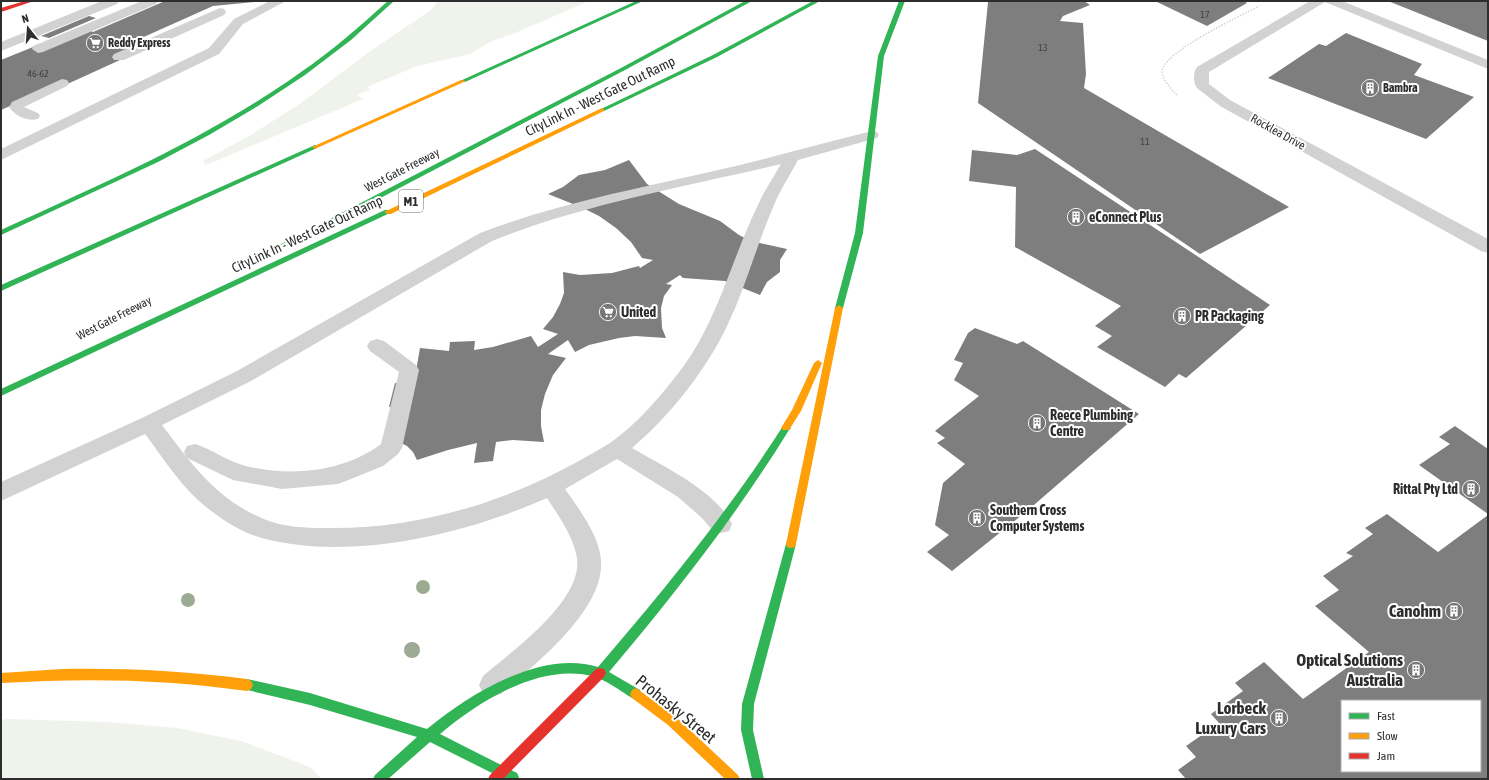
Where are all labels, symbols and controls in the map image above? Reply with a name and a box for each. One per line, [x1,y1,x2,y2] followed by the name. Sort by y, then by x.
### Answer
[8,8,48,48] north arrow
[1200,9,1210,20] house number: 17
[20,12,30,25] text: N
[85,33,105,53] supermarket icon: Reddy Express
[108,36,171,50] place label: Reddy Express
[1038,42,1048,53] house number: 13
[522,53,678,139] street label: CityLink In - West Gate Out Ramp
[27,68,49,79] house number: 46-62
[1360,78,1380,98] building icon: Bambra
[1383,81,1418,95] place label: Bambra
[1248,111,1308,153] street label: Rocklea Drive
[1140,136,1150,147] house number: 11
[362,145,442,195] street label: West Gate Freeway
[399,190,423,212] road number: M1
[229,192,385,276] street label: CityLink In - West Gate Out Ramp
[1066,207,1086,227] building icon: eConnect Plus
[1089,209,1162,225] place label: eConnect Plus
[74,293,154,343] street label: West Gate Freeway
[598,302,618,322] supermarket icon: United
[621,304,656,320] place label: United
[1172,306,1192,326] building icon: PR Packaging
[1195,308,1265,324] place label: PR Packaging
[1050,407,1134,439] place label: Reece Plumbing Centre
[1027,413,1047,433] building icon: Reece Plumbing Centre
[1461,479,1481,499] building icon: Rittal Pty Ltd
[1393,481,1458,497] place label: Rittal Pty Ltd
[990,502,1084,534] place label: Southern Cross Computer Systems
[967,508,987,528] building icon: Southern Cross Computer Systems
[1389,601,1441,621] place label: Canohm
[1444,601,1464,621] building icon: Canohm
[1296,650,1403,690] place label: Optical Solutions Australia
[1406,660,1426,680] building icon: Optical Solutions Australia
[632,671,720,748] street label: Prohasky Street
[1195,698,1267,738] place label: Lorbeck Luxury Cars
[1341,700,1481,772] legend
[1269,708,1289,728] building icon: Lorbeck Luxury Cars
[1377,709,1395,723] text: Fast
[1377,729,1398,743] text: Slow
[1377,749,1395,763] text: Jam

